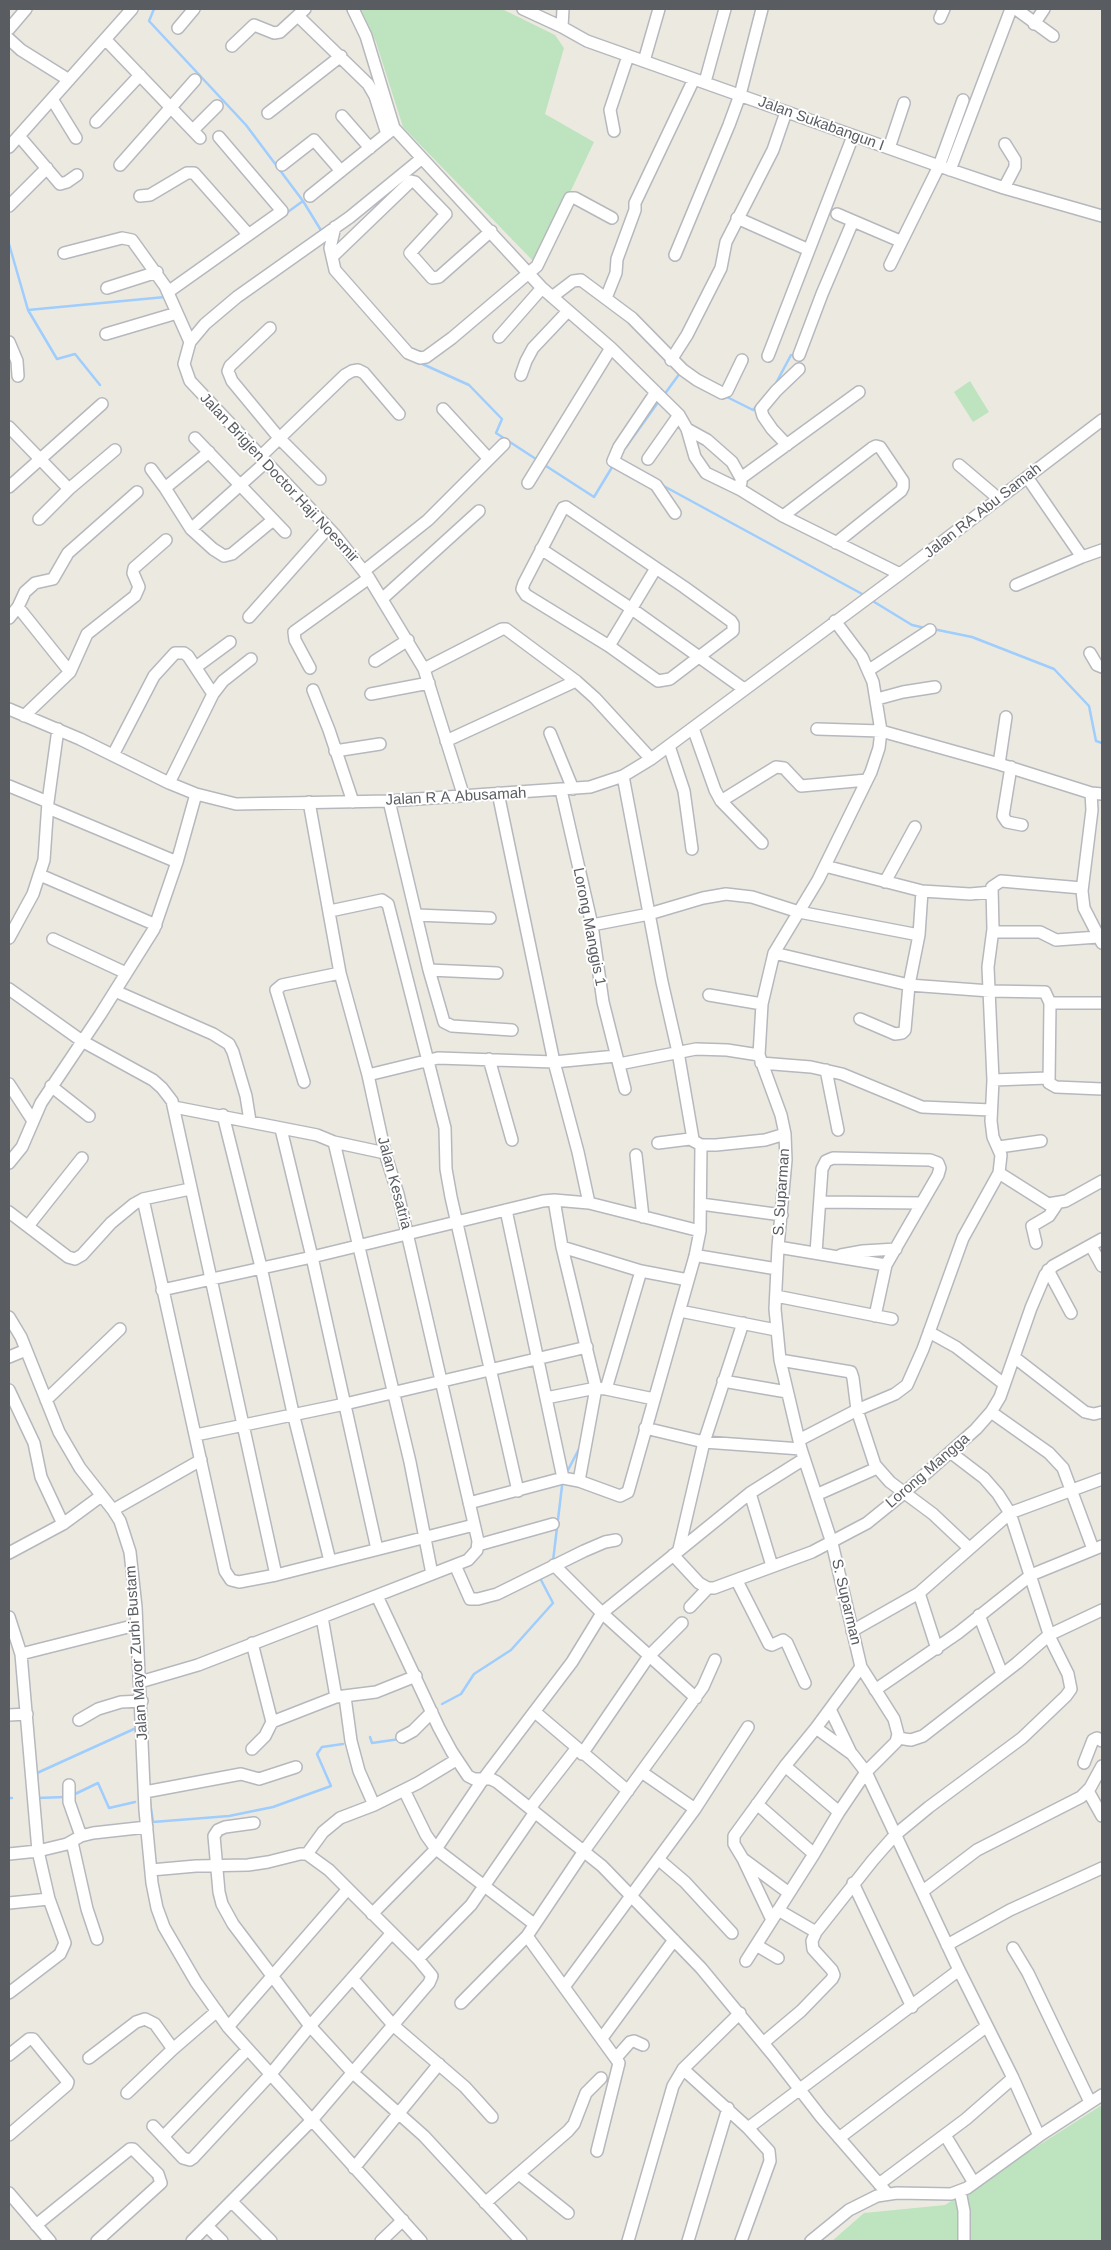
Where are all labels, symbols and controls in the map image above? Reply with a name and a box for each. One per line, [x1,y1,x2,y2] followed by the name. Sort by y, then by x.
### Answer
[756,93,886,155] street label: Jalan Sukabangun I
[196,390,362,566] street label: Jalan Brigjen Doctor Haji Noesmir
[921,460,1045,562] street label: Jalan RA Abu Samah
[385,784,527,810] street label: Jalan R A Abusamah
[569,866,609,988] street label: Lorong Manggis 1
[373,1135,415,1231] street label: Jalan Kesatria
[770,1148,794,1236] street label: S. Suparman
[882,1430,974,1512] street label: Lorong Mangga
[827,1557,865,1647] street label: S. Suparman
[122,1565,152,1741] street label: Jalan Mayor Zurbi Bustam

